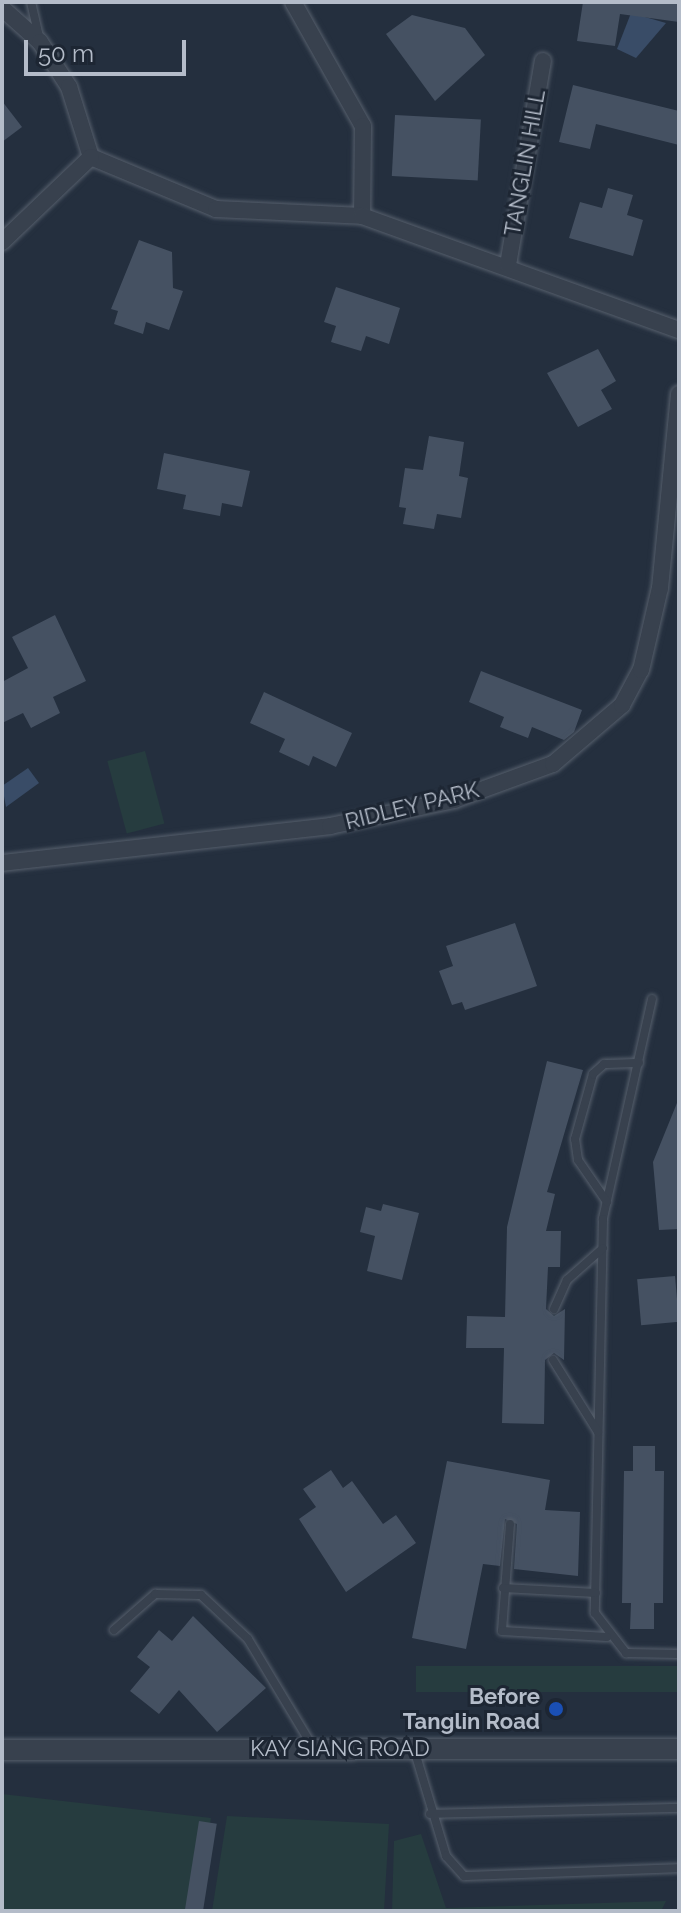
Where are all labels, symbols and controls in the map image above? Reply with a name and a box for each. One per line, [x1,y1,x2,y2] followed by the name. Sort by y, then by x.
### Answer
[28,24,190,74] scale bar
[38,39,94,68] text: 50 m
[499,88,551,238] street label: TANGLIN HILL
[342,777,482,835] street label: RIDLEY PARK
[403,1683,540,1734] place label: Before Tanglin Road
[547,1700,565,1718] marker: Before Tanglin Road
[250,1736,430,1762] street label: KAY SIANG ROAD

